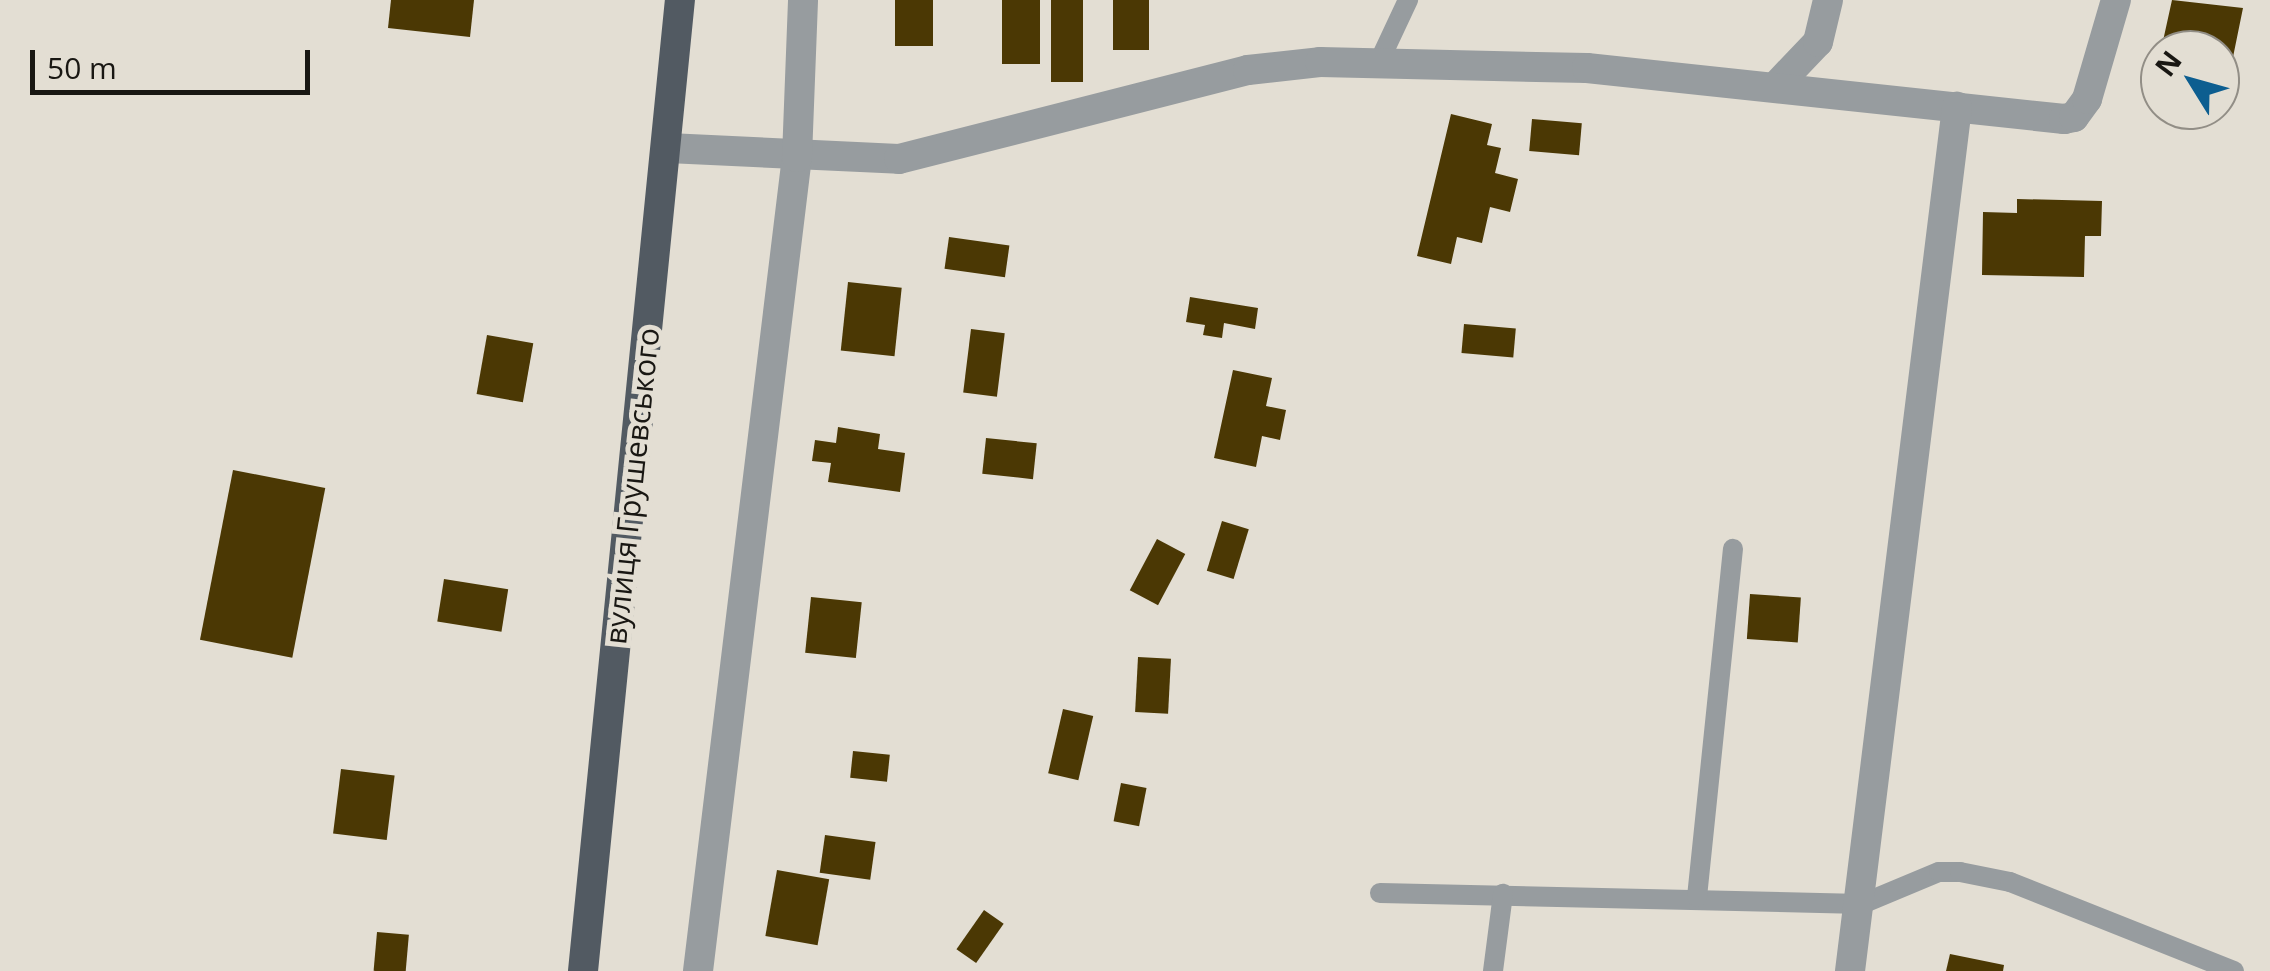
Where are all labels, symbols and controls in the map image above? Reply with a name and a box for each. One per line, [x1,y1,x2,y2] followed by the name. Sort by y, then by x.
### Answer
[35,30,315,92] scale bar
[2140,30,2240,130] north arrow
[2146,43,2190,84] text: N
[47,47,117,88] text: 50 m
[597,326,667,646] street label: вулиця Грушевського

